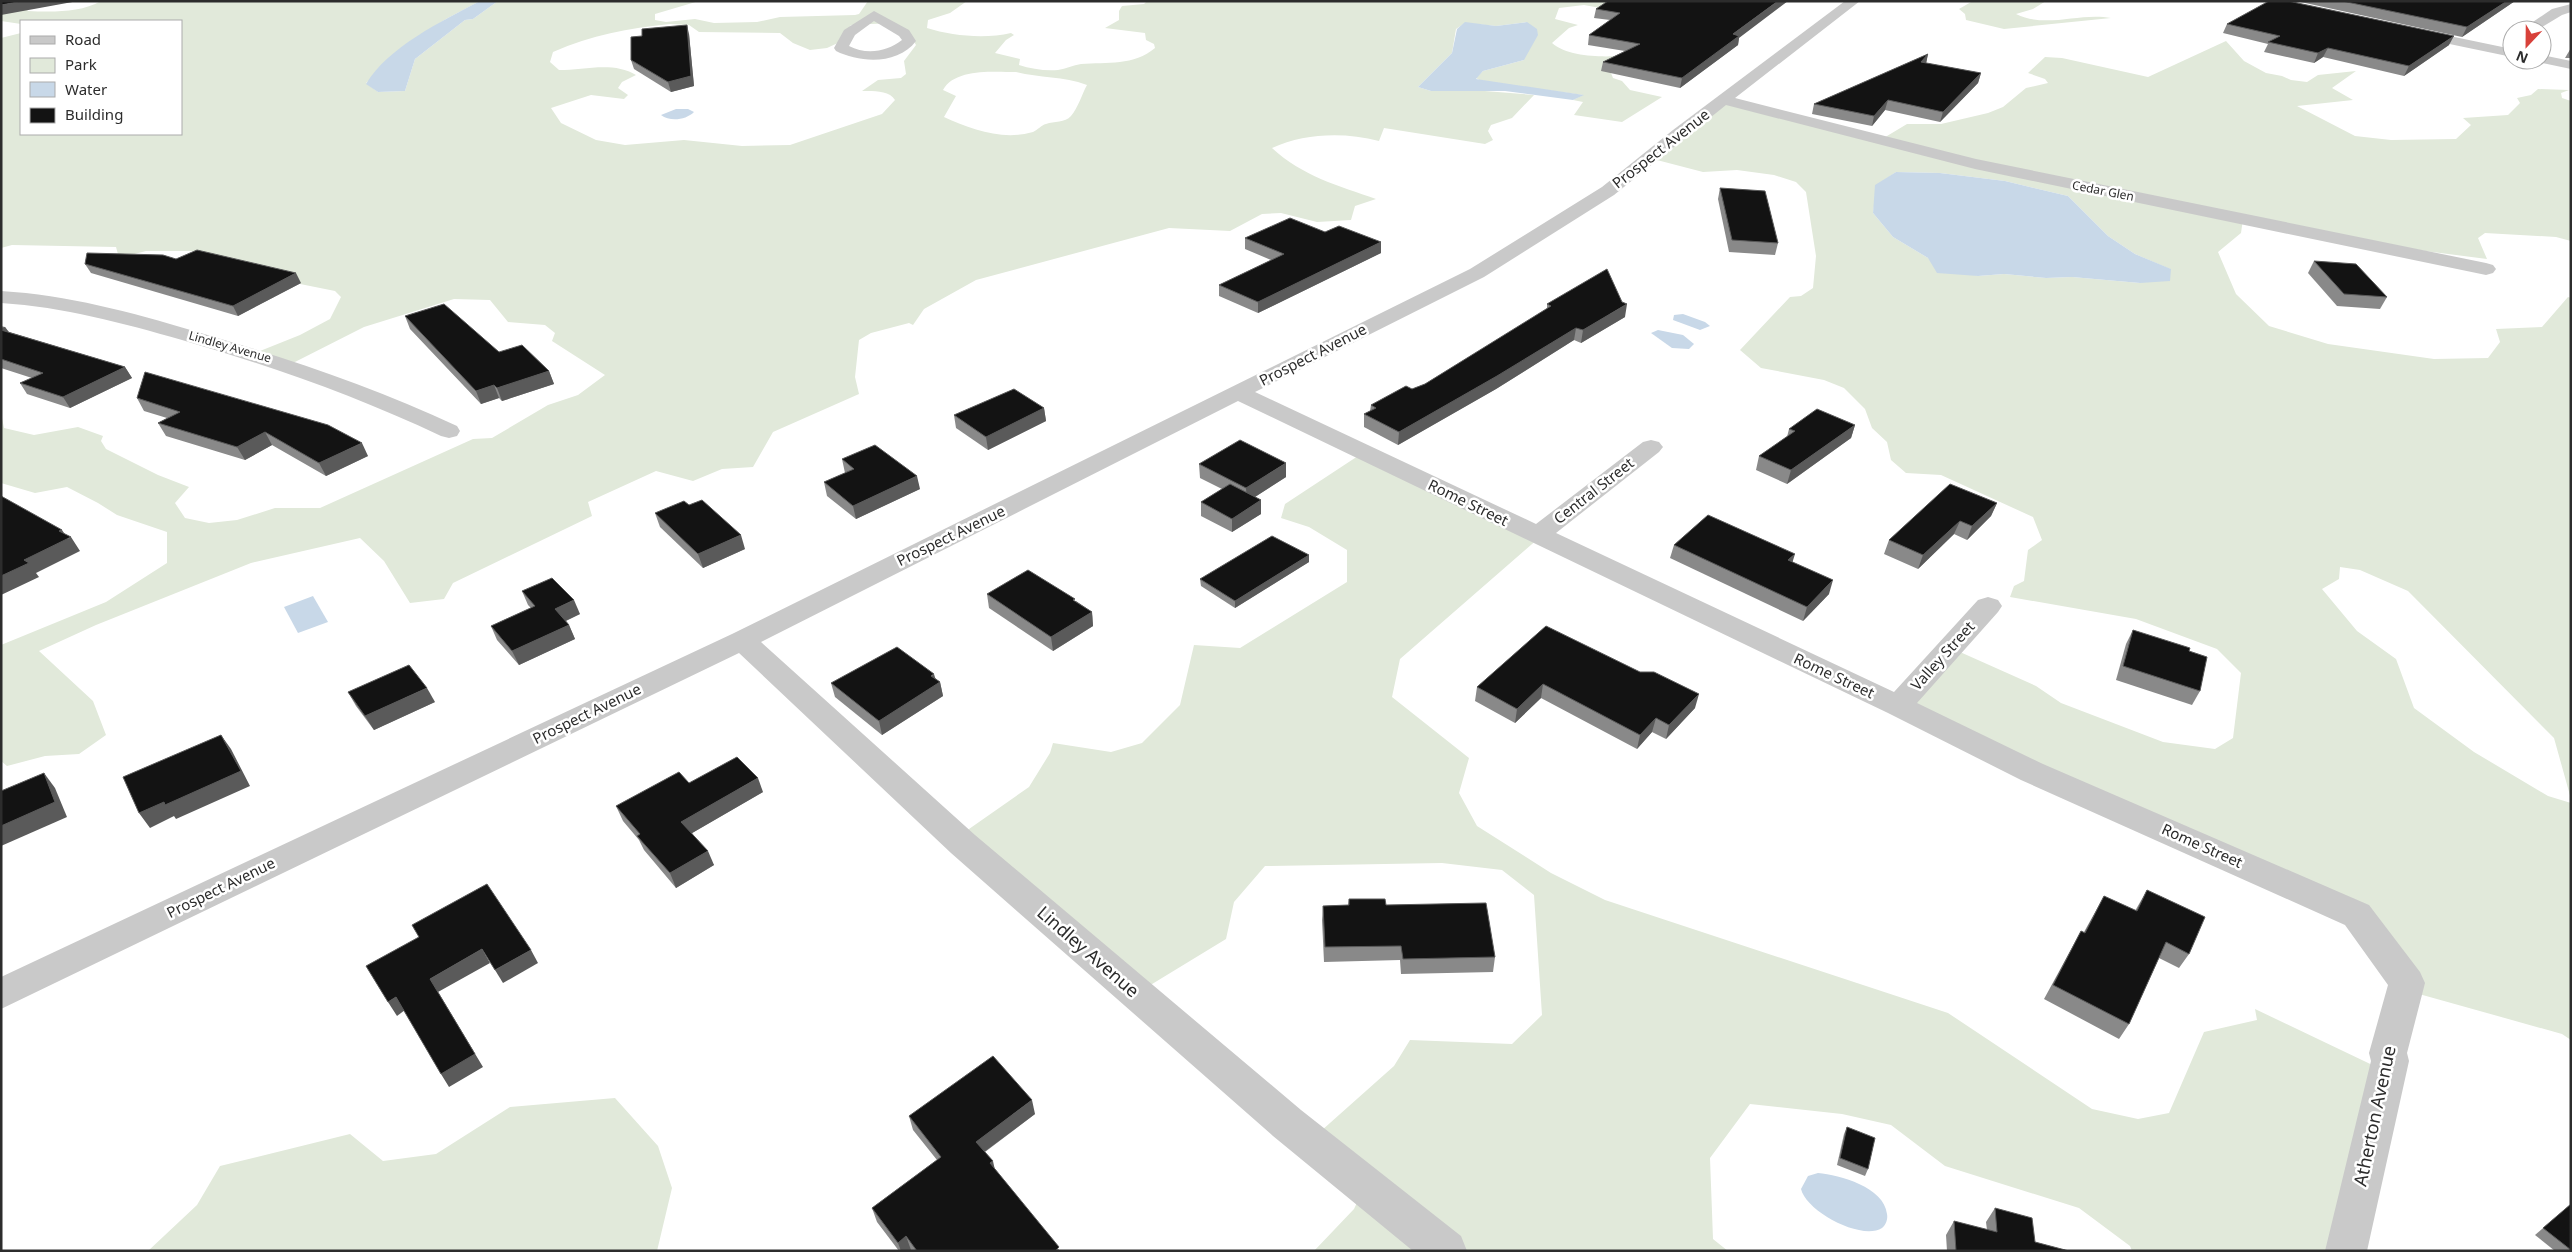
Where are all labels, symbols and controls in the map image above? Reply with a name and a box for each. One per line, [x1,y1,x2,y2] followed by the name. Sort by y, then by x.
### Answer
[20,20,182,135] legend
[2502,20,2552,70] north arrow
[65,29,101,49] text: Road
[2513,47,2531,68] text: N
[65,54,97,74] text: Park
[65,79,107,99] text: Water
[65,104,123,124] text: Building
[1608,104,1713,192] street label: Prospect Avenue
[2071,176,2135,205] street label: Cedar Glen
[1255,318,1370,390] street label: Prospect Avenue
[187,327,274,366] street label: Lindley Avenue
[1549,452,1638,528] street label: Central Street
[1425,474,1512,530] street label: Rome Street
[893,500,1008,570] street label: Prospect Avenue
[1906,616,1979,694] street label: Valley Street
[1791,648,1878,703] street label: Rome Street
[529,678,644,748] street label: Prospect Avenue
[2159,818,2247,872] street label: Rome Street
[163,852,278,922] street label: Prospect Avenue
[1033,900,1145,1002] street label: Lindley Avenue
[2347,1043,2401,1188] street label: Atherton Avenue

